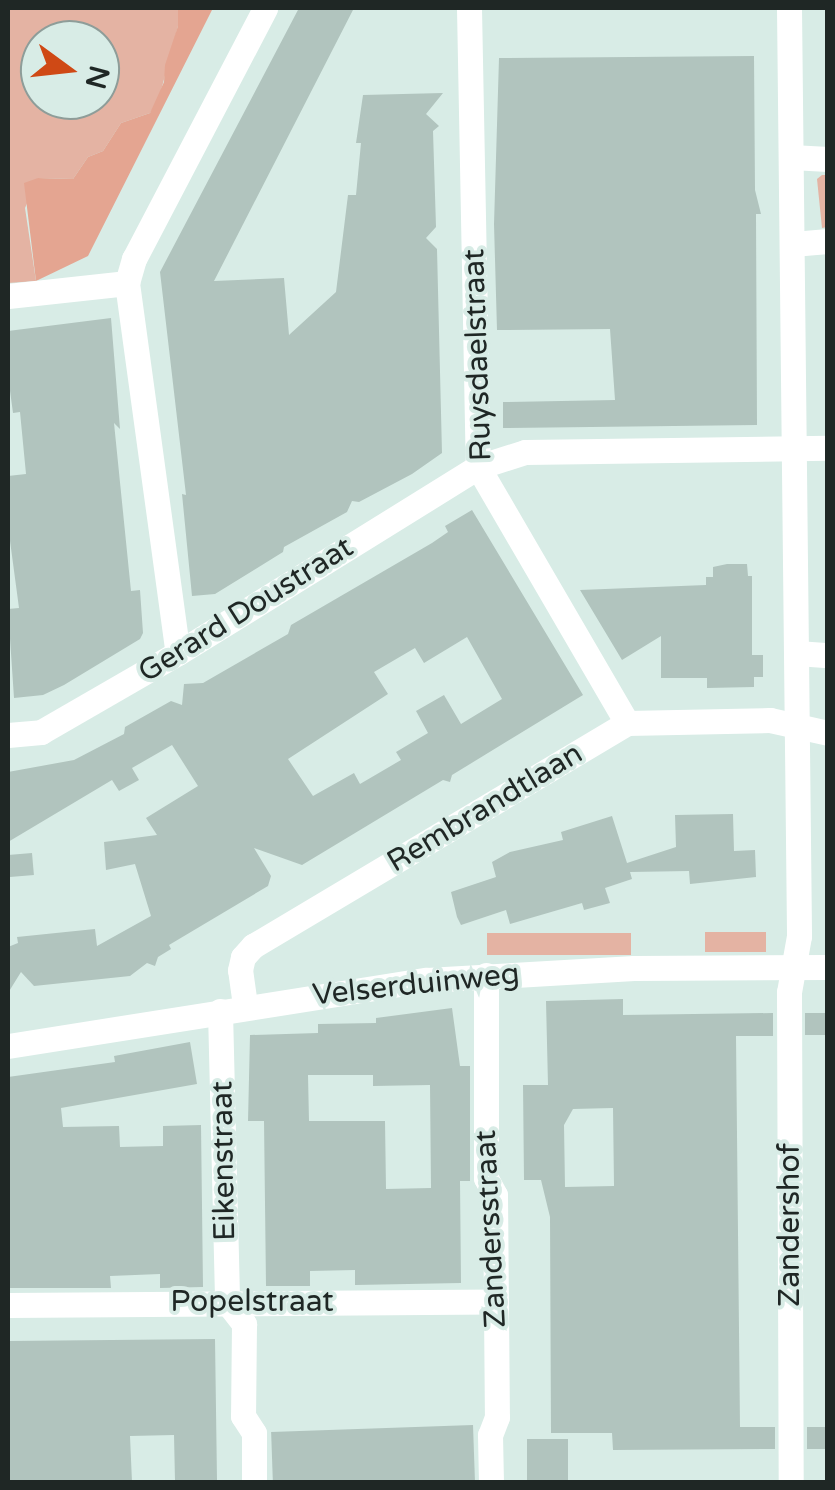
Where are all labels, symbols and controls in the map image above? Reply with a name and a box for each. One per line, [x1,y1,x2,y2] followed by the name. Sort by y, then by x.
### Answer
[20,20,120,120] north arrow
[78,62,116,92] text: N
[456,248,500,462] street label: Ruysdaelstraat
[132,529,360,691] street label: Gerard Doustraat
[381,736,589,880] street label: Rembrandtlaan
[311,956,521,1014] street label: Velserduinweg
[205,1081,243,1241] street label: Eikenstraat
[468,1129,514,1329] street label: Zandersstraat
[772,1143,808,1307] street label: Zandershof
[170,1284,334,1320] street label: Popelstraat

